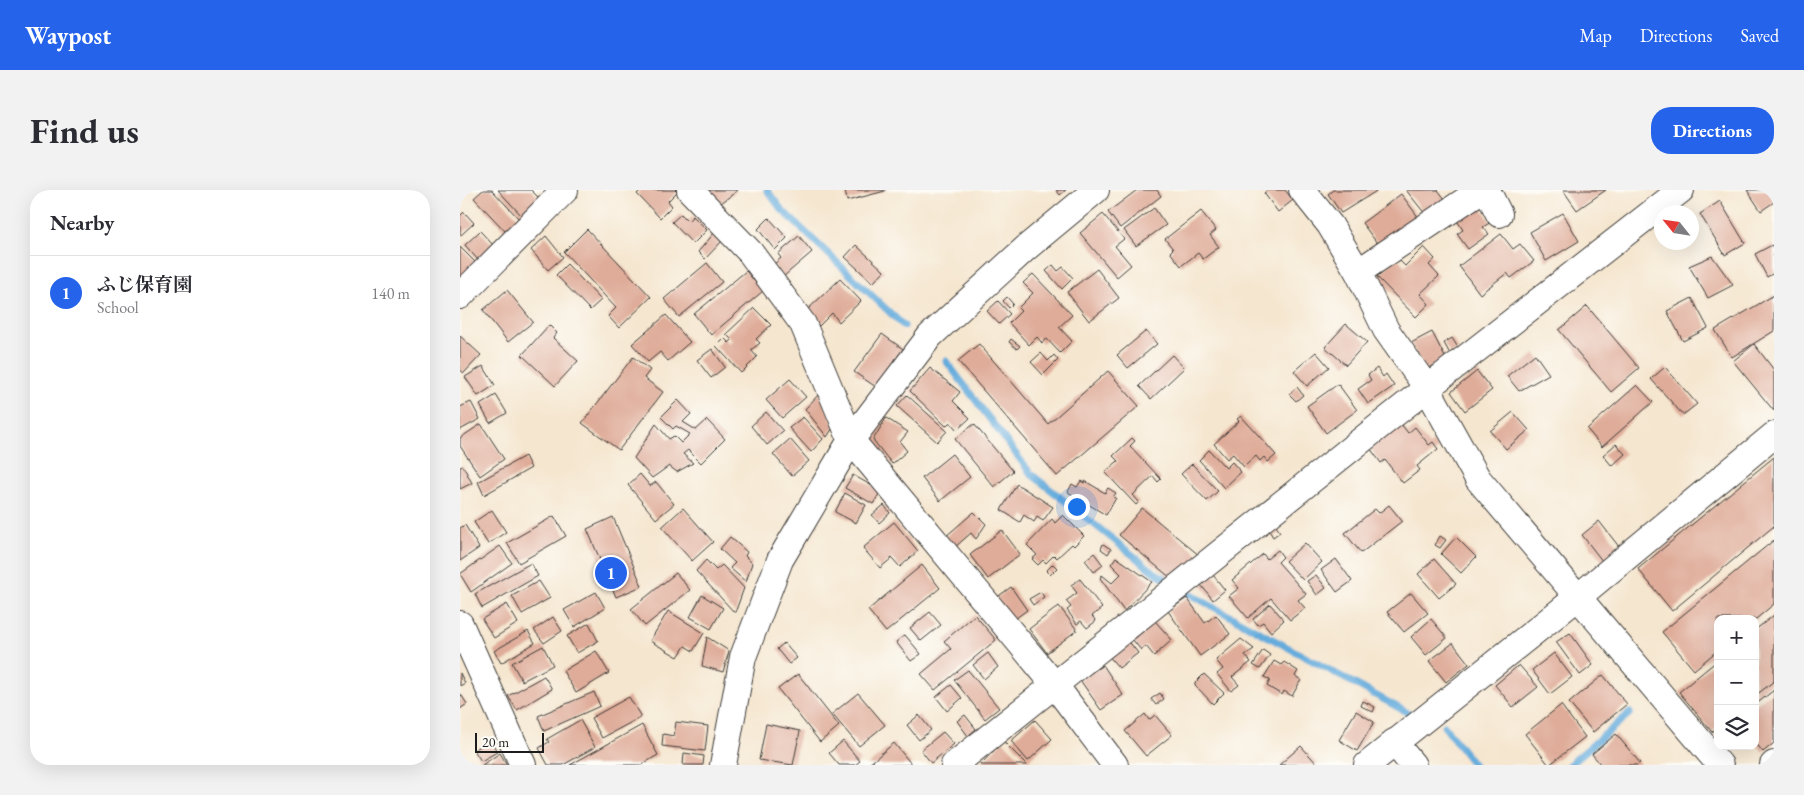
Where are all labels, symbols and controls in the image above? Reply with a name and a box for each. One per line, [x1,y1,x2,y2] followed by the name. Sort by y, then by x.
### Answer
[25,20,111,51] text: Waypost
[1580,24,1612,47] text: Map
[1640,24,1712,47] text: Directions
[1740,24,1779,47] text: Saved
[1651,107,1774,154] button: Directions
[30,108,139,153] text: Find us
[1654,205,1699,250] north arrow
[50,209,114,236] text: Nearby
[97,272,192,297] text: ふじ保育園
[62,283,70,304] text: 1
[371,283,410,304] text: 140 m
[97,297,139,318] text: School
[1064,494,1090,520] your location
[595,554,627,592] pin: 1
[1714,615,1759,750] map controls
[1714,615,1759,660] button: +
[1714,660,1759,705] button: −
[1714,705,1759,750] button: layers
[475,730,544,753] scale bar
[482,733,509,751] text: 20 m

